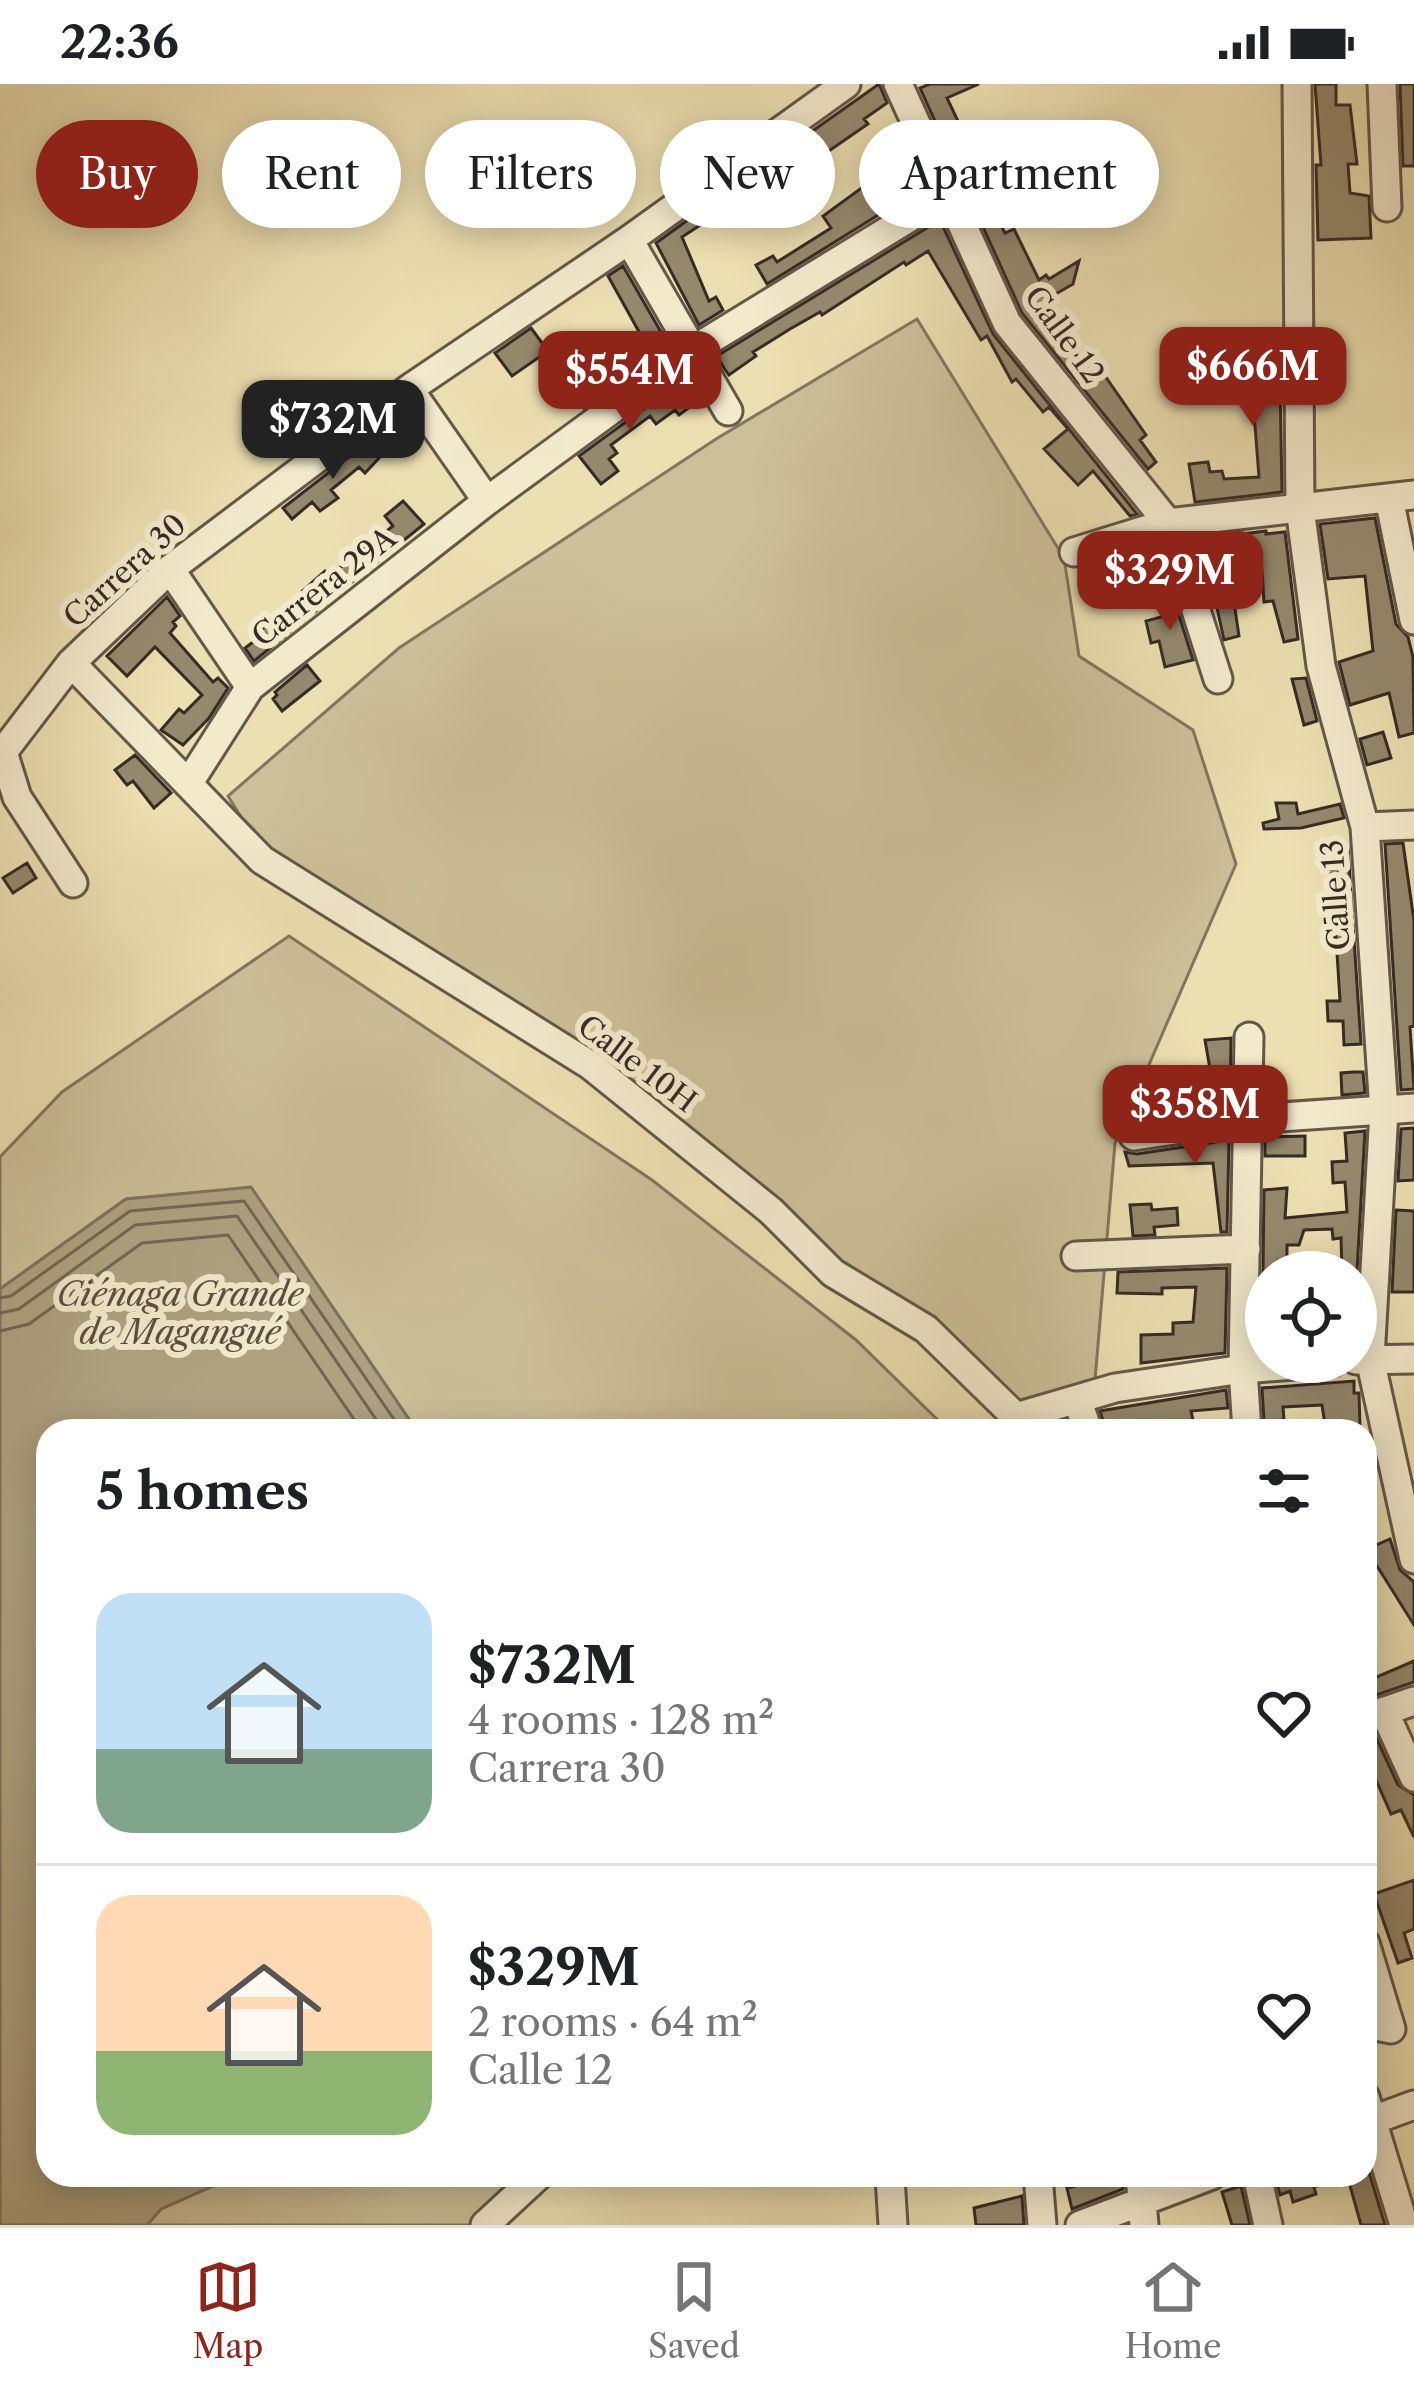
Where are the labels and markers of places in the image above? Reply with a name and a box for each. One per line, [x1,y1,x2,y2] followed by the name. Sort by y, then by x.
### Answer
[1169,327,1337,429] pin: $666M
[546,331,714,433] pin: $554M
[249,380,417,482] pin: $732M
[1086,531,1254,633] pin: $329M
[1111,1065,1279,1167] pin: $358M

